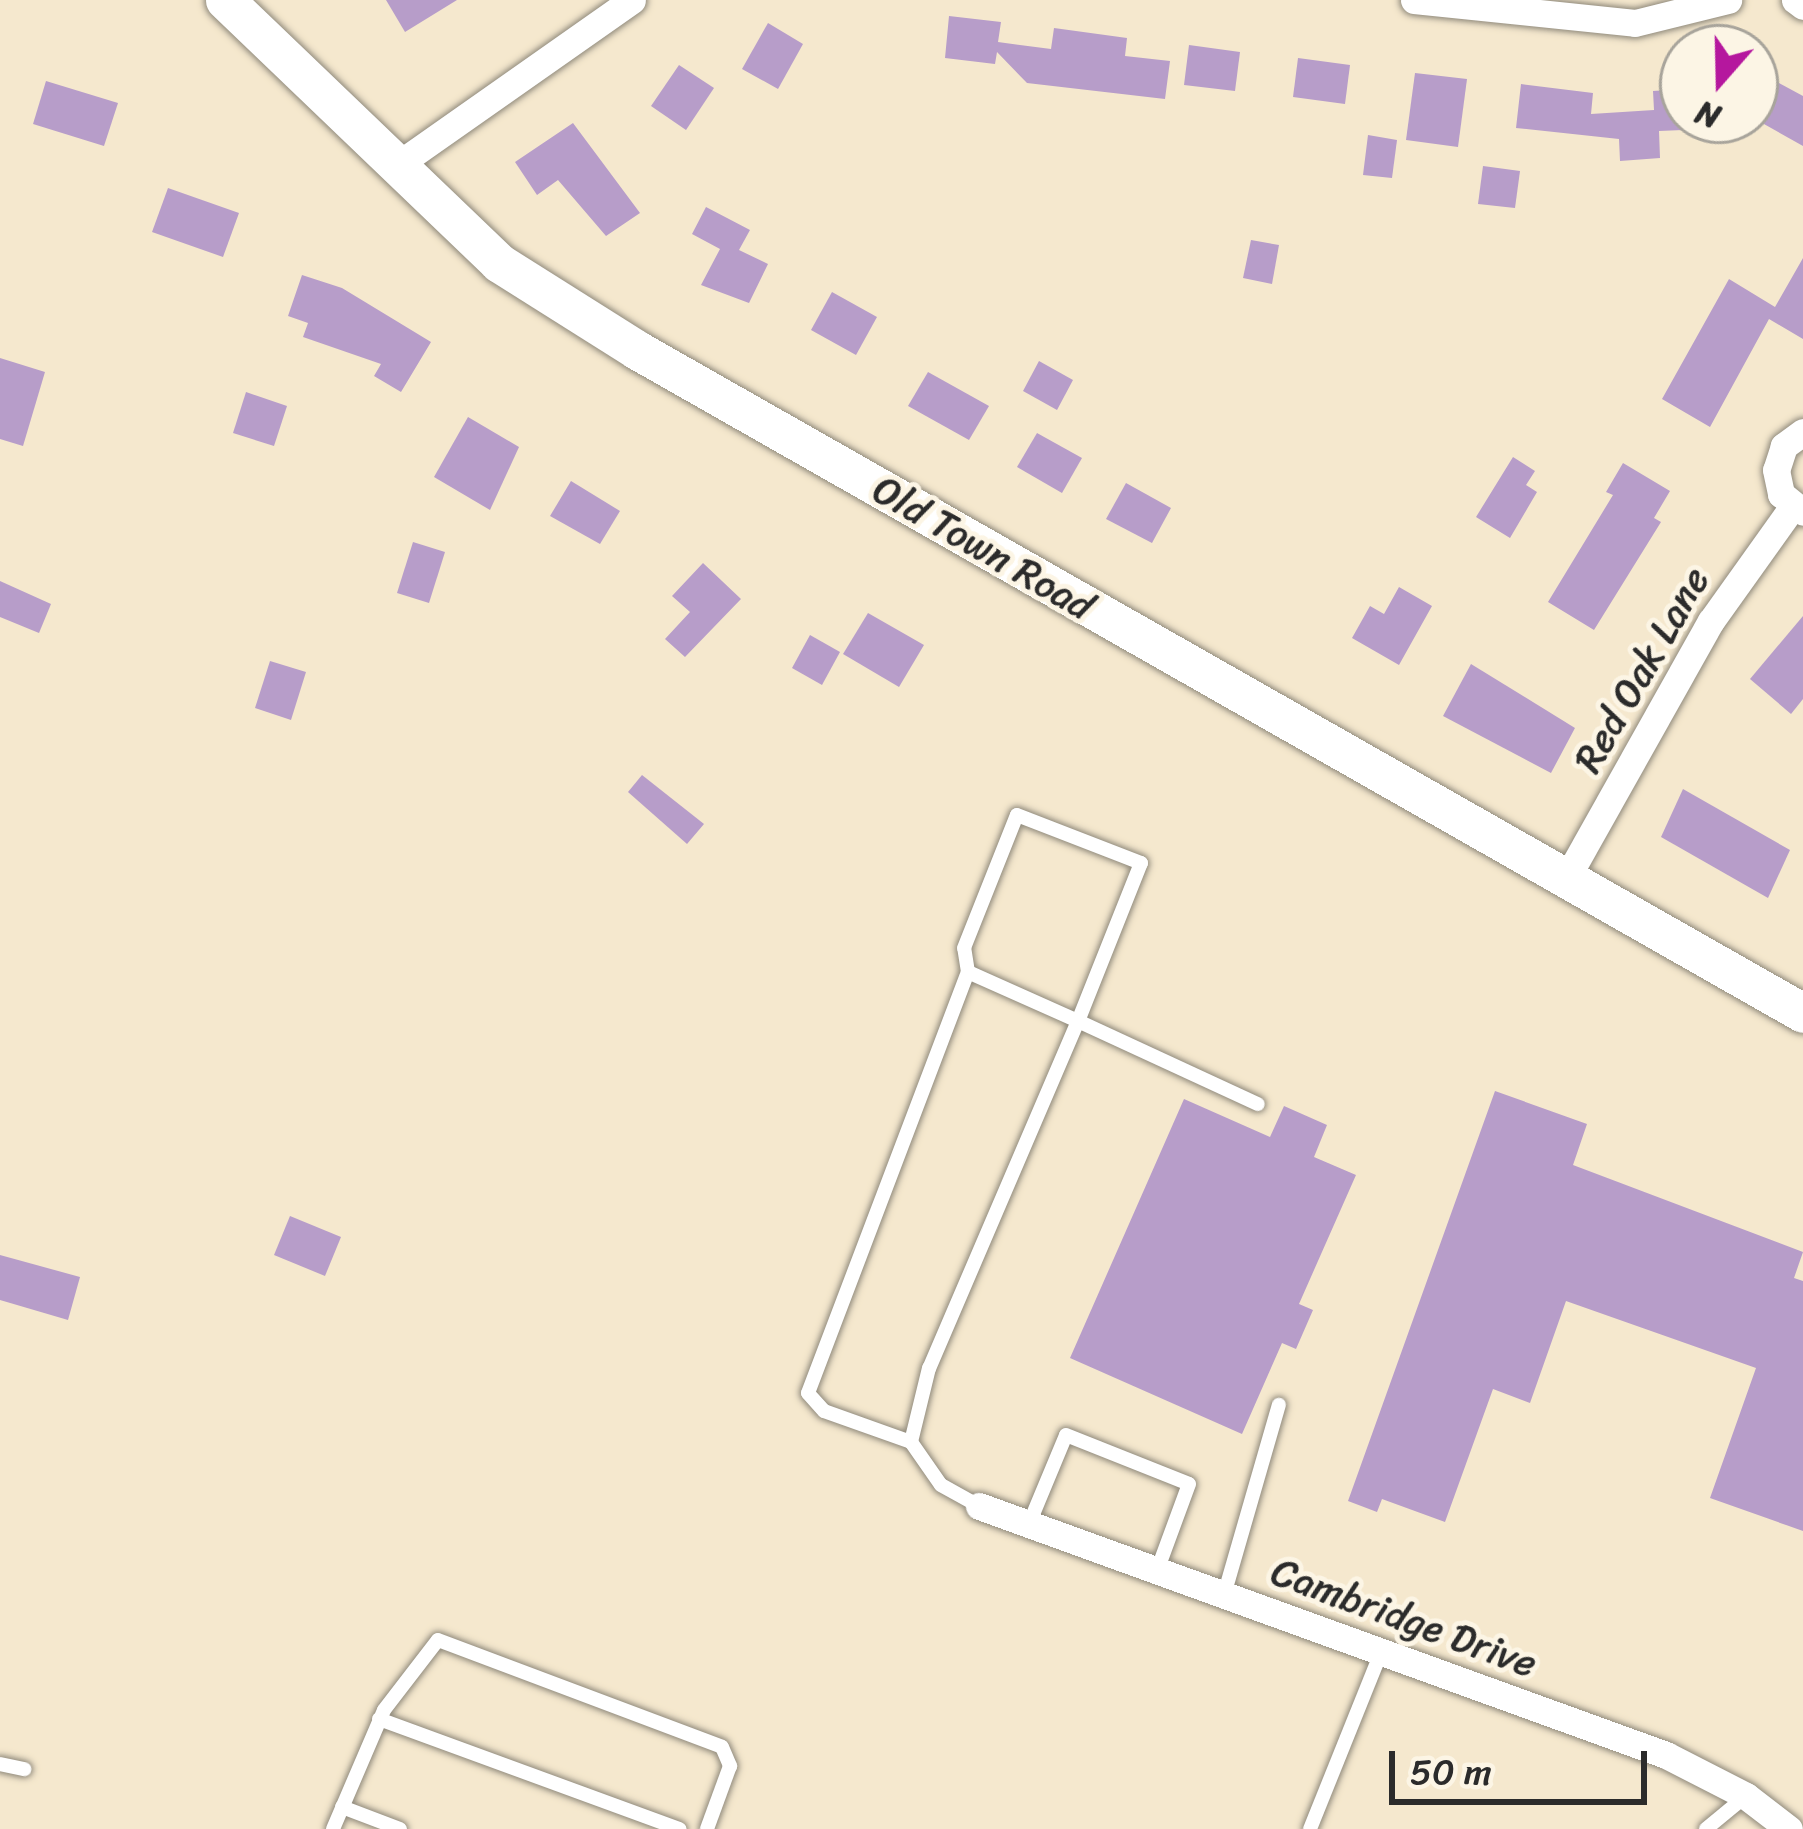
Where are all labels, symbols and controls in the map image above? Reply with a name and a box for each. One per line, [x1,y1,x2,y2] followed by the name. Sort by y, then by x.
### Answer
[1659,24,1779,144] north arrow
[1687,84,1728,146] text: N
[864,466,1102,630] street label: Old Town Road
[1565,559,1719,781] street label: Red Oak Lane
[1265,1548,1543,1688] street label: Cambridge Drive
[1395,1727,1653,1801] scale bar
[1410,1740,1492,1804] text: 50 m

